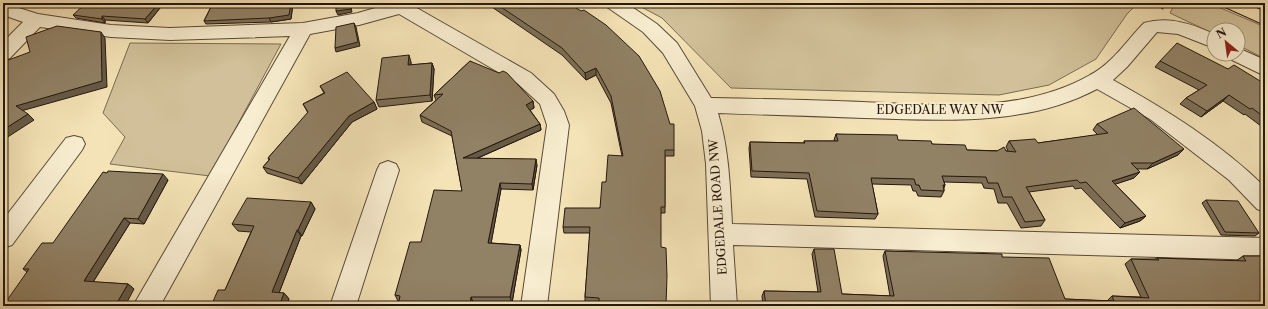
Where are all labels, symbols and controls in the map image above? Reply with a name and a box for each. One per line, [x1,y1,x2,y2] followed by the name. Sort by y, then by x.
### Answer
[1206,22,1246,62] north arrow
[1214,25,1229,42] text: N
[876,102,1005,117] street label: EDGEDALE WAY NW
[705,138,730,276] street label: EDGEDALE ROAD NW

